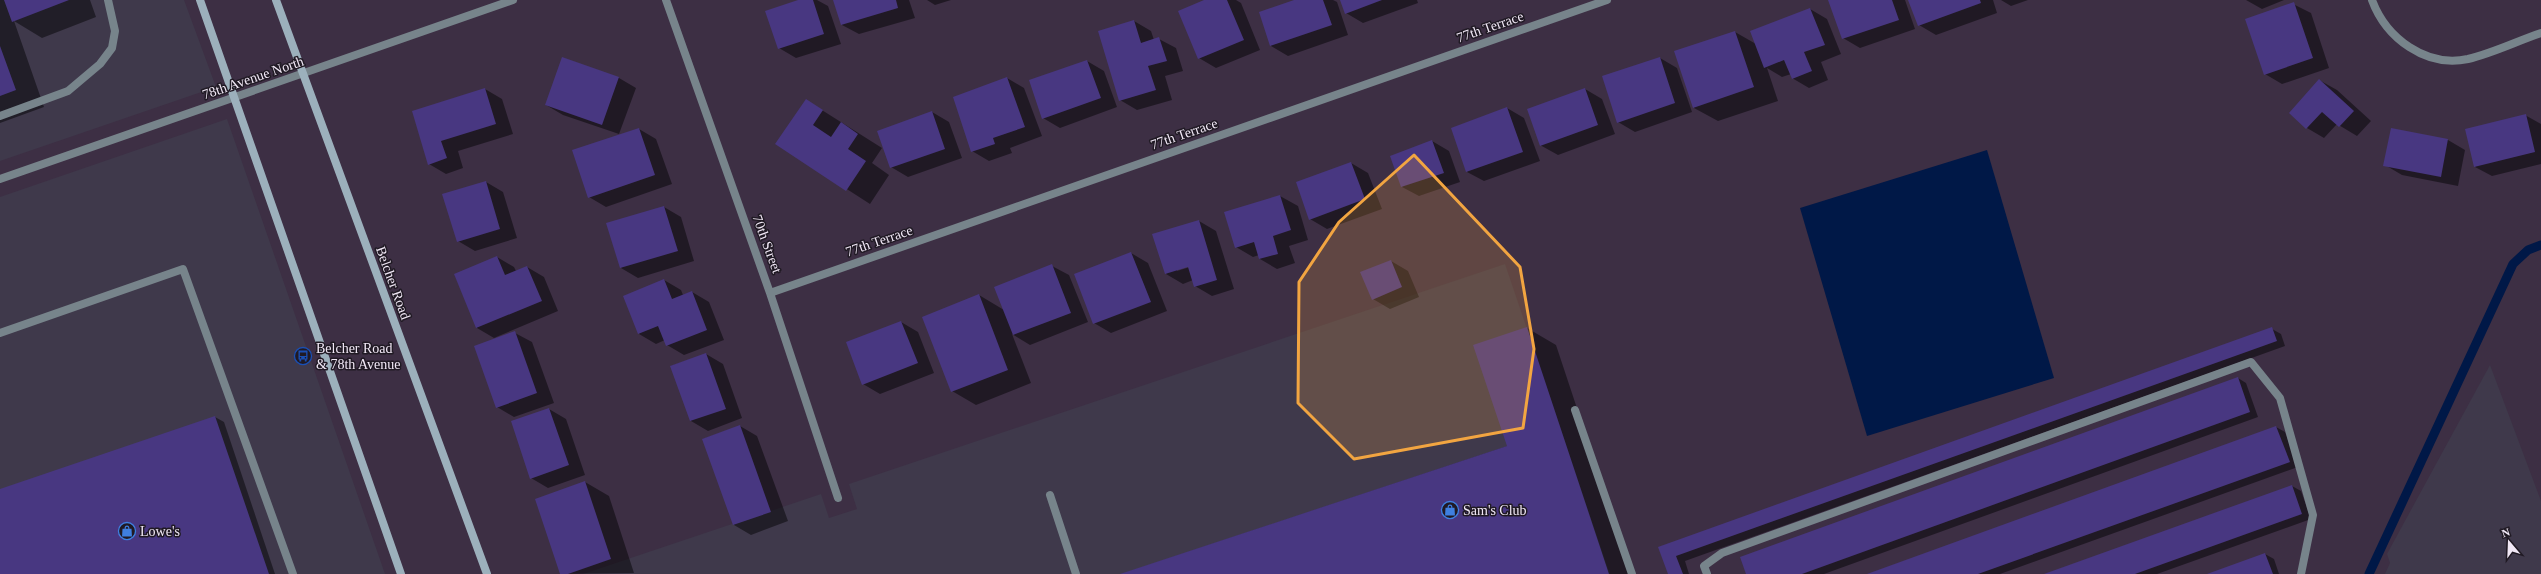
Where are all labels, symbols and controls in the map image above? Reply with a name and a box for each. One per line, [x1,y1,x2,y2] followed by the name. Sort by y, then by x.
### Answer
[1455,9,1525,45] street label: 77th Terrace
[200,54,306,102] street label: 78th Avenue North
[1149,116,1219,152] street label: 77th Terrace
[750,213,785,275] street label: 70th Street
[844,223,914,259] street label: 77th Terrace
[373,244,413,322] street label: Belcher Road
[316,341,401,372] place label: Belcher Road & 78th Avenue
[293,346,313,366] bus stop icon: Belcher Road & 78th Avenue
[1440,500,1460,520] shop icon: Sam's Club
[1463,503,1527,518] place label: Sam's Club
[117,521,137,541] shop icon: Lowe's
[2489,522,2529,562] north arrow
[140,524,180,539] place label: Lowe's
[2500,526,2512,540] text: N

